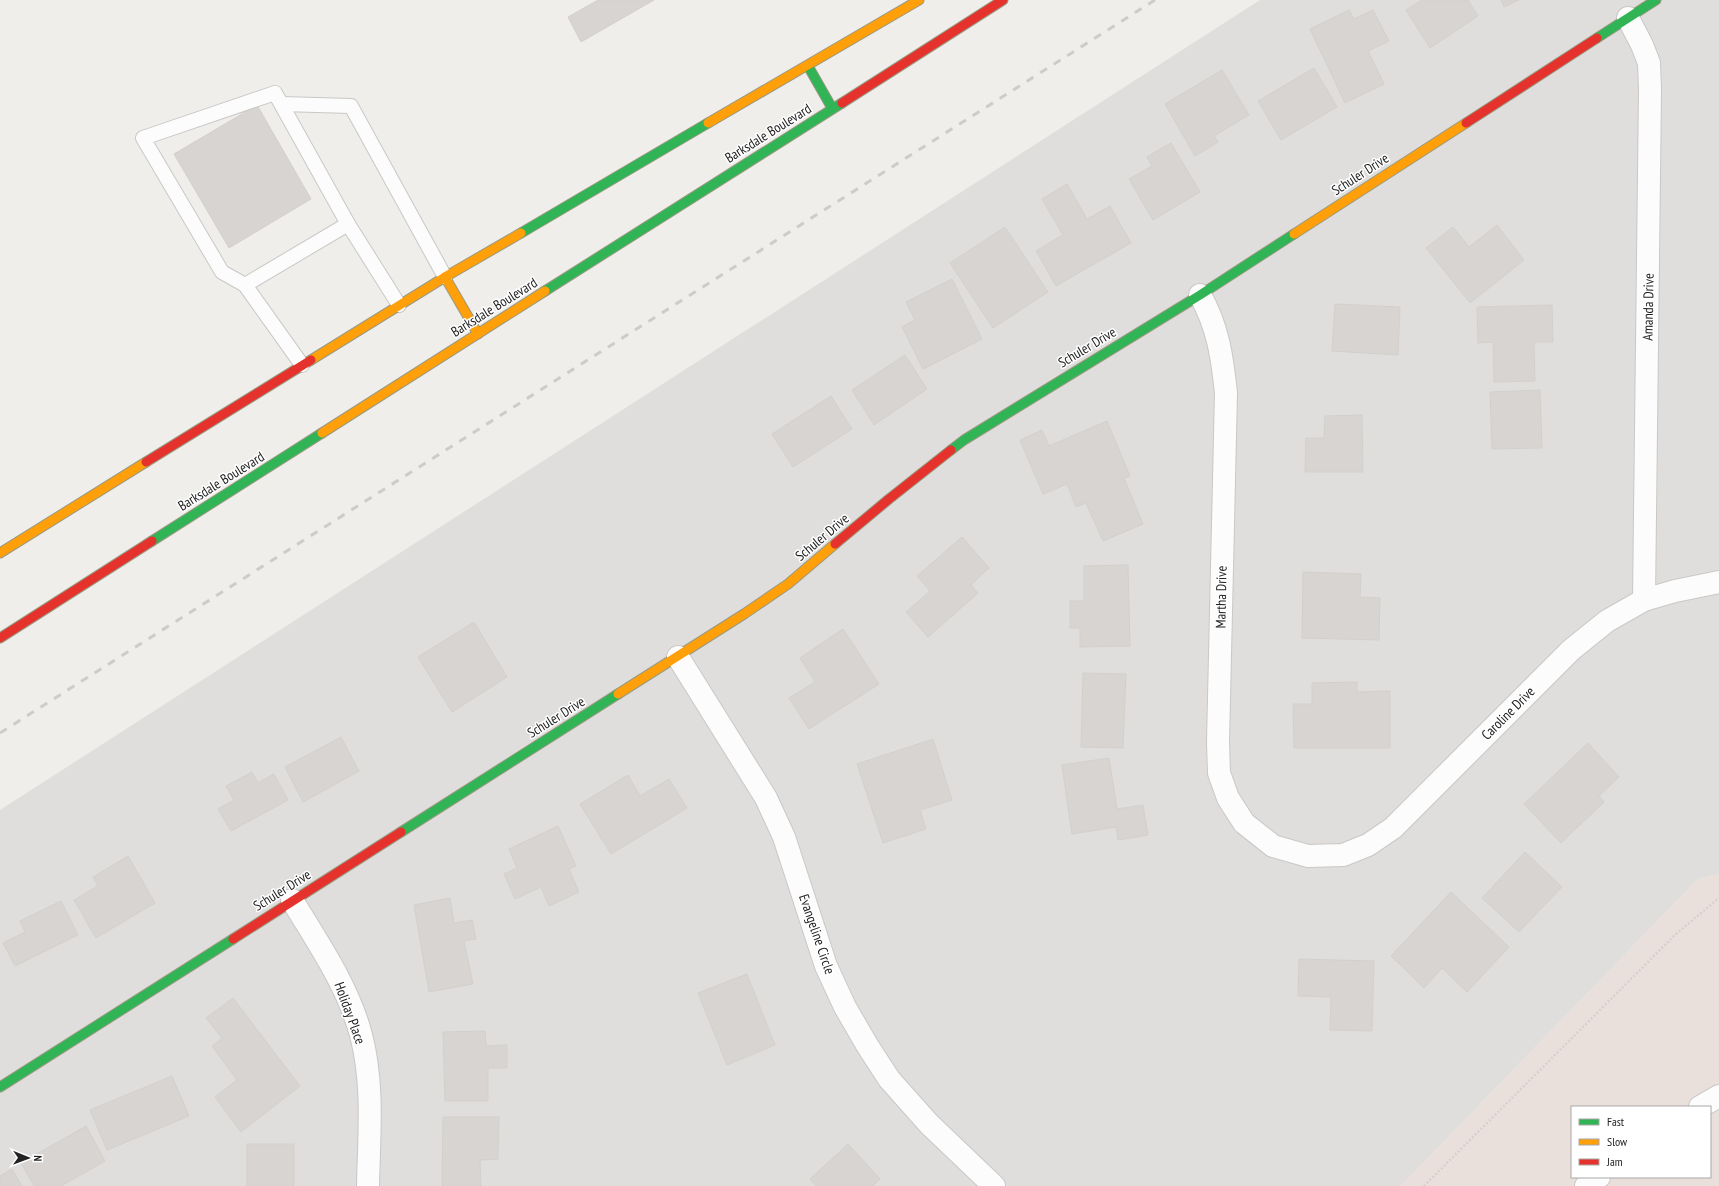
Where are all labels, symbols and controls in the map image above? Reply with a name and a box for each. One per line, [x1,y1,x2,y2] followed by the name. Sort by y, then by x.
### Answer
[722,99,814,167] street label: Barksdale Boulevard
[1328,149,1392,199] street label: Schuler Drive
[448,273,540,341] street label: Barksdale Boulevard
[1638,273,1658,341] street label: Amanda Drive
[1055,323,1119,371] street label: Schuler Drive
[175,447,267,515] street label: Barksdale Boulevard
[792,509,853,565] street label: Schuler Drive
[1211,565,1231,629] street label: Martha Drive
[1477,682,1539,744] street label: Caroline Drive
[524,692,588,742] street label: Schuler Drive
[250,865,314,915] street label: Schuler Drive
[795,892,839,977] street label: Evangeline Circle
[330,979,370,1047] street label: Holiday Place
[1571,1106,1711,1178] legend
[1607,1114,1625,1129] text: Fast
[1607,1134,1628,1149] text: Slow
[8,1138,48,1178] north arrow
[1606,1154,1623,1169] text: Jam
[31,1155,45,1161] text: N

